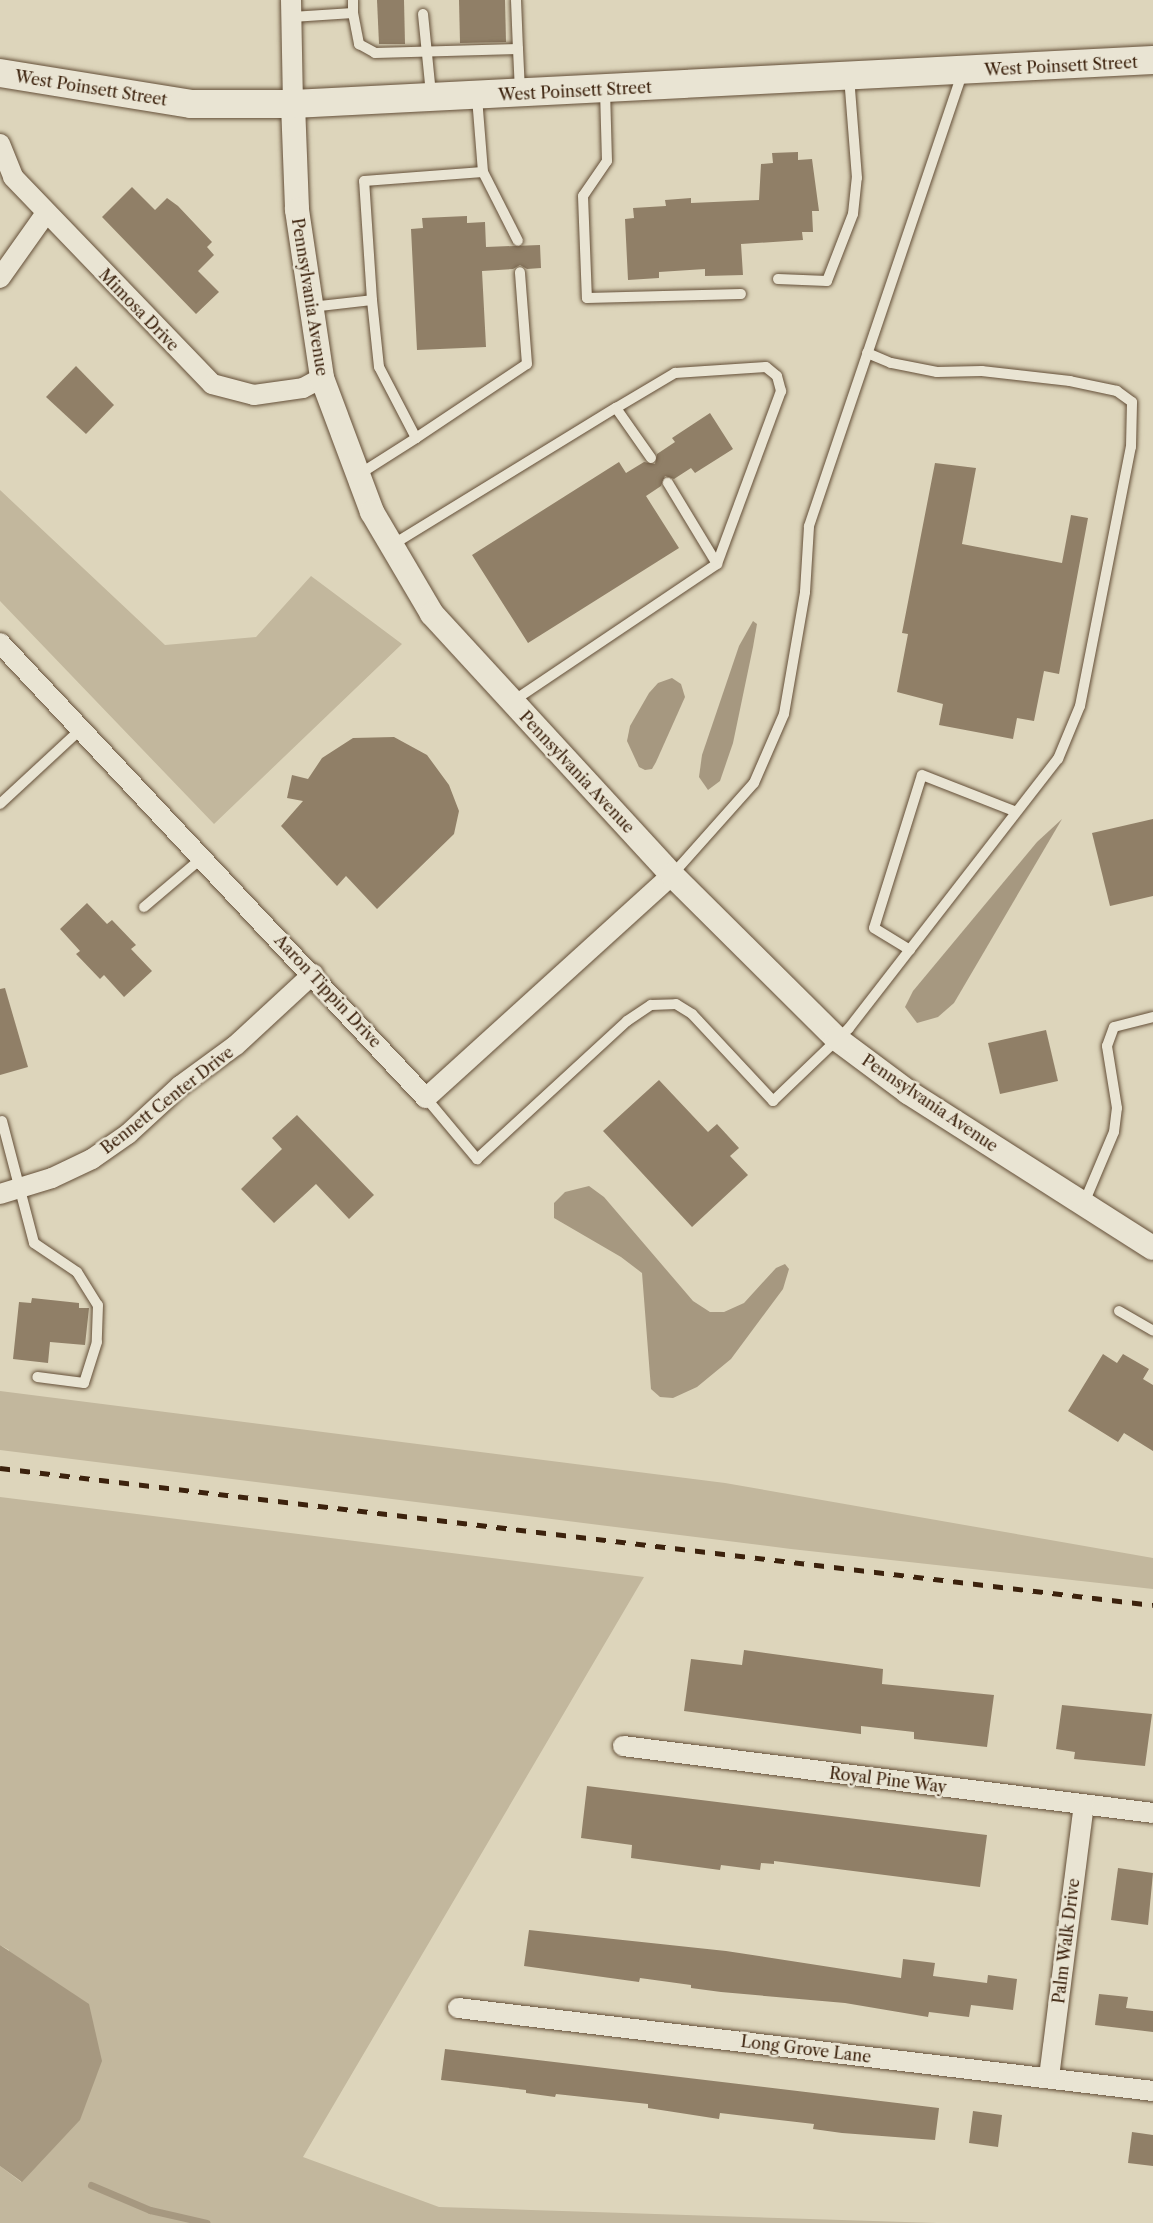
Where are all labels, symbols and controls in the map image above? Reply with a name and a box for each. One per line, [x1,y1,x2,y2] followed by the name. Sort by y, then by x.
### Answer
[984,52,1138,80] street label: West Poinsett Street
[14,67,168,109] street label: West Poinsett Street
[498,77,652,105] street label: West Poinsett Street
[288,216,332,378] street label: Pennsylvania Avenue
[95,265,183,355] street label: Mimosa Drive
[515,707,639,837] street label: Pennsylvania Avenue
[271,930,385,1052] street label: Aaron Tippin Drive
[97,1042,237,1158] street label: Bennett Center Drive
[858,1050,1002,1156] street label: Pennsylvania Avenue
[828,1763,948,1797] street label: Royal Pine Way
[1049,1877,1083,2005] street label: Palm Walk Drive
[740,2031,872,2067] street label: Long Grove Lane

